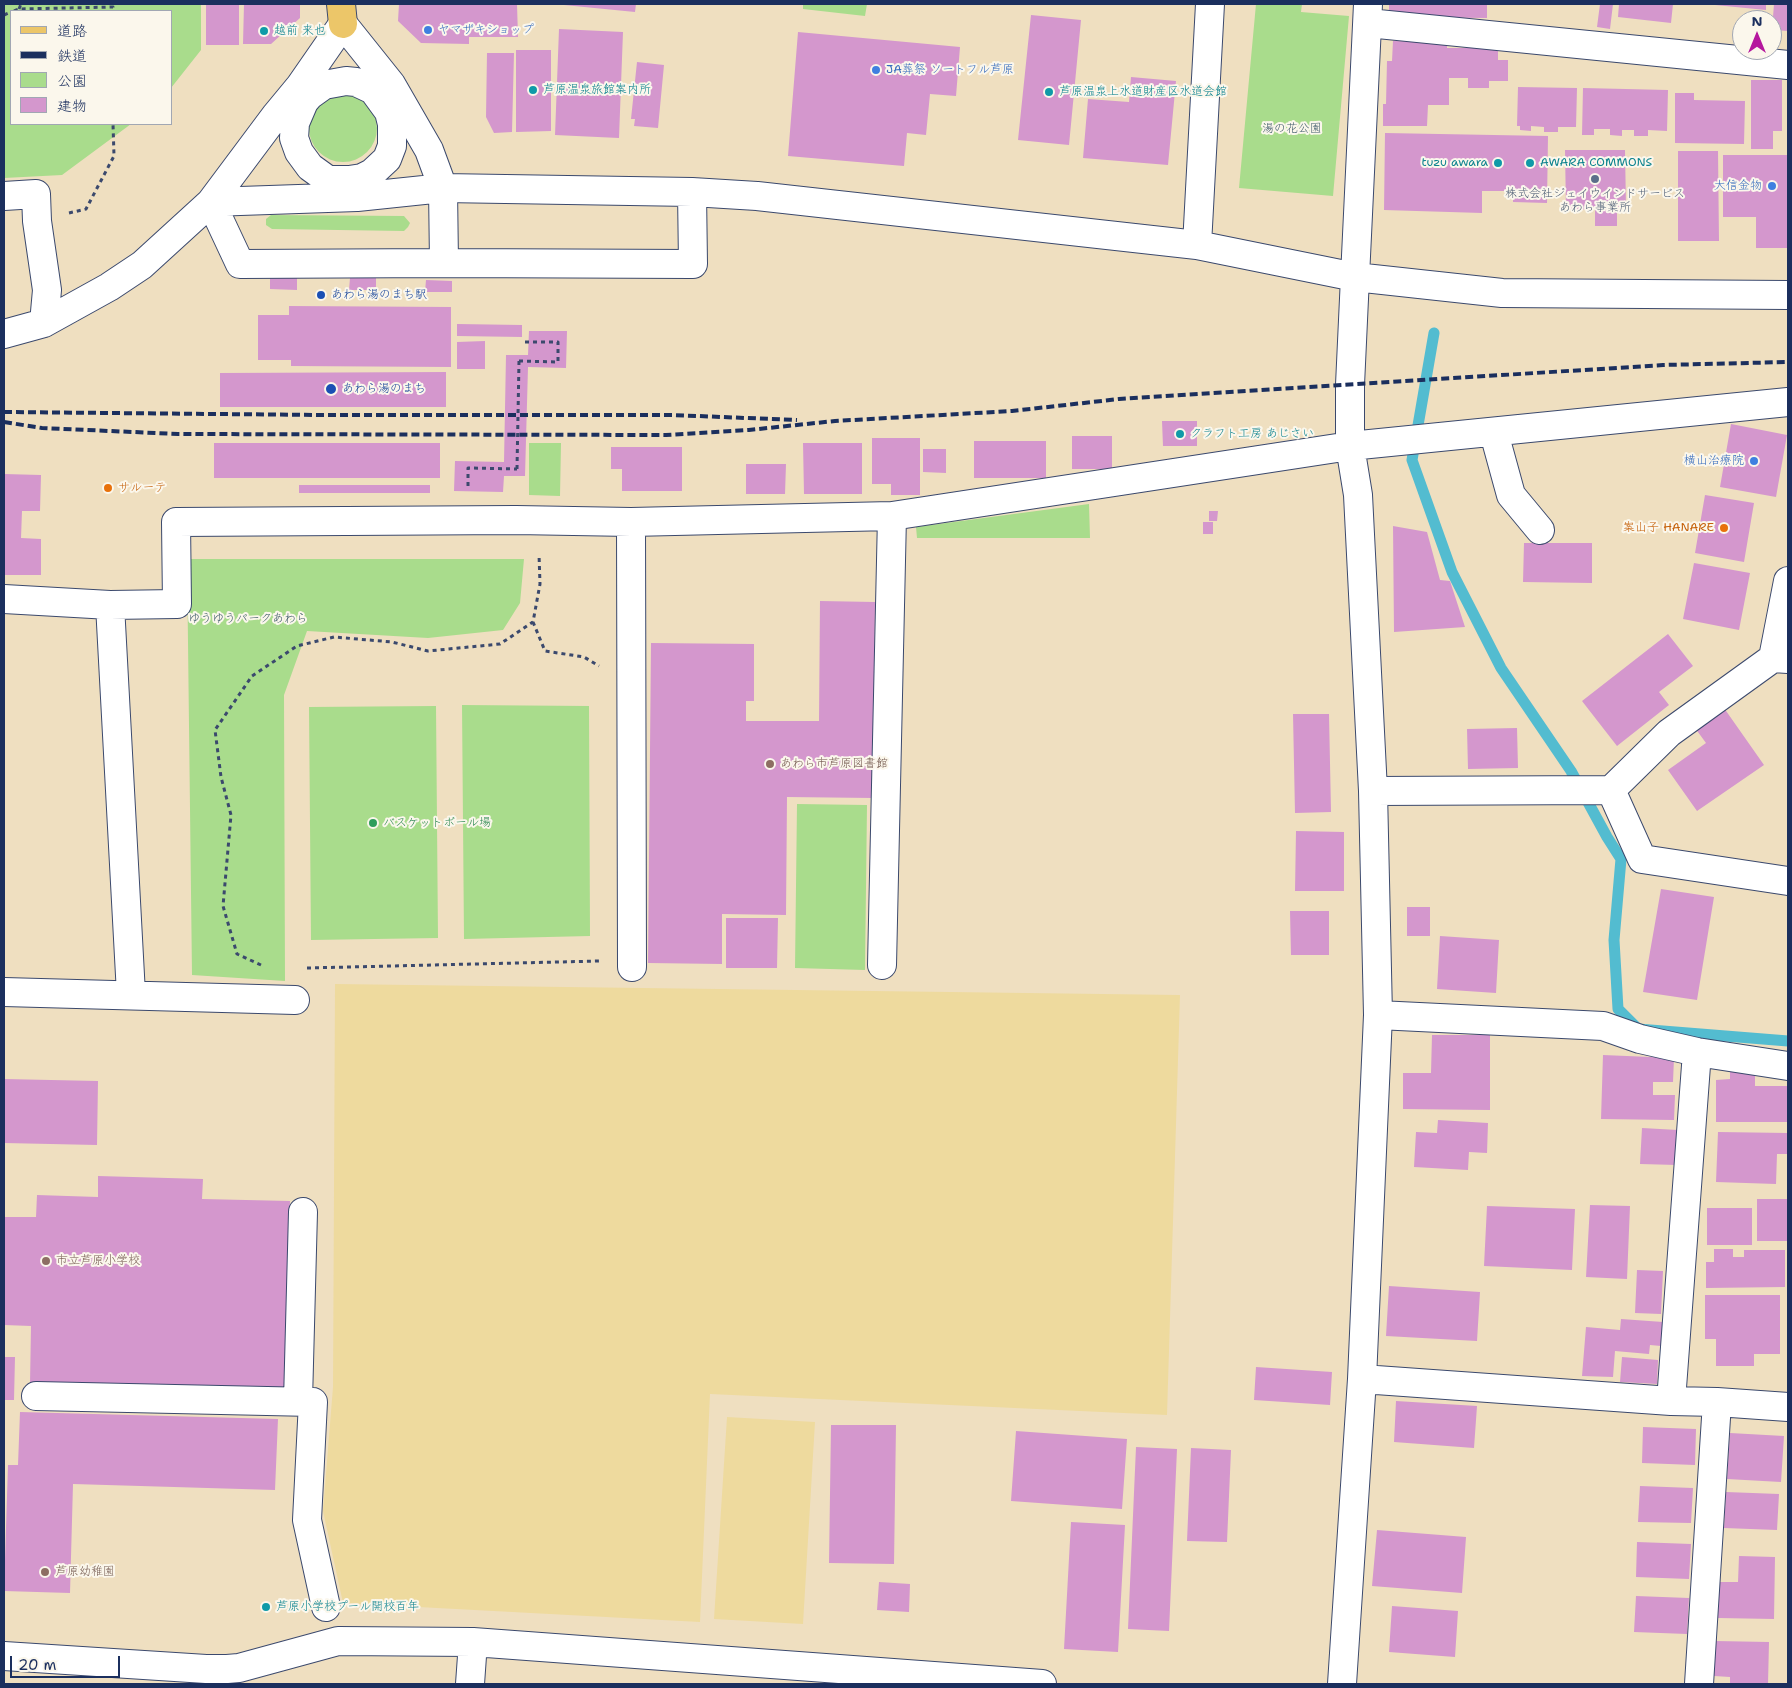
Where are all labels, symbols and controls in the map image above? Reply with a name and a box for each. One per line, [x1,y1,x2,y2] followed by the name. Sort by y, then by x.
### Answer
[10,10,172,125] legend
[1732,10,1782,60] north arrow
[1751,12,1763,30] text: N
[57,21,87,41] text: 道路
[438,23,534,37] place label: ヤマザキショップ
[274,24,326,38] place label: 越前 来也
[422,24,434,36] marker: ヤマザキショップ
[258,25,270,37] marker: 越前 来也
[57,46,87,66] text: 鉄道
[886,63,1014,77] place label: JA葬祭 ソートフル芦原
[870,64,882,76] marker: JA葬祭 ソートフル芦原
[57,71,87,91] text: 公園
[543,83,651,97] place label: 芦原温泉旅館案内所
[527,84,539,96] marker: 芦原温泉旅館案内所
[1059,85,1227,99] place label: 芦原温泉上水道財産区水道会館
[1043,86,1055,98] marker: 芦原温泉上水道財産区水道会館
[57,96,87,116] text: 建物
[1262,122,1322,136] park label: 湯の花公園
[1421,156,1488,170] place label: tuzu awara
[1540,156,1652,170] place label: AWARA COMMONS
[1492,157,1504,169] marker: tuzu awara
[1524,157,1536,169] marker: AWARA COMMONS
[1589,173,1601,185] marker: 株式会社ジェイウインドサービス あわら事業所
[1714,179,1762,193] place label: 大信金物
[1766,180,1778,192] marker: 大信金物
[1505,187,1685,215] place label: 株式会社ジェイウインドサービス あわら事業所
[331,288,427,302] place label: あわら湯のまち駅
[315,289,327,301] marker: あわら湯のまち駅
[324,382,338,396] marker: あわら湯のまち
[342,382,426,396] place label: あわら湯のまち
[1190,427,1314,441] place label: クラフト工房 あじさい
[1174,428,1186,440] marker: クラフト工房 あじさい
[1684,454,1744,468] place label: 横山治療院
[1748,455,1760,467] marker: 横山治療院
[118,481,166,495] place label: サルーテ
[102,482,114,494] marker: サルーテ
[1623,521,1714,535] place label: 案山子 HANARE
[1718,522,1730,534] marker: 案山子 HANARE
[188,612,308,626] park label: ゆうゆうパークあわら
[780,757,888,771] place label: あわら市芦原図書館
[764,758,776,770] marker: あわら市芦原図書館
[383,816,491,830] place label: バスケットボール場
[367,817,379,829] marker: バスケットボール場
[56,1254,140,1268] place label: 市立芦原小学校
[40,1255,52,1267] marker: 市立芦原小学校
[55,1565,115,1579] place label: 芦原幼稚園
[39,1566,51,1578] marker: 芦原幼稚園
[276,1600,419,1614] place label: 芦原小学校プール開校百年
[260,1601,272,1613] marker: 芦原小学校プール開校百年
[12,1646,122,1678] scale bar
[18,1655,57,1675] text: 20 m

